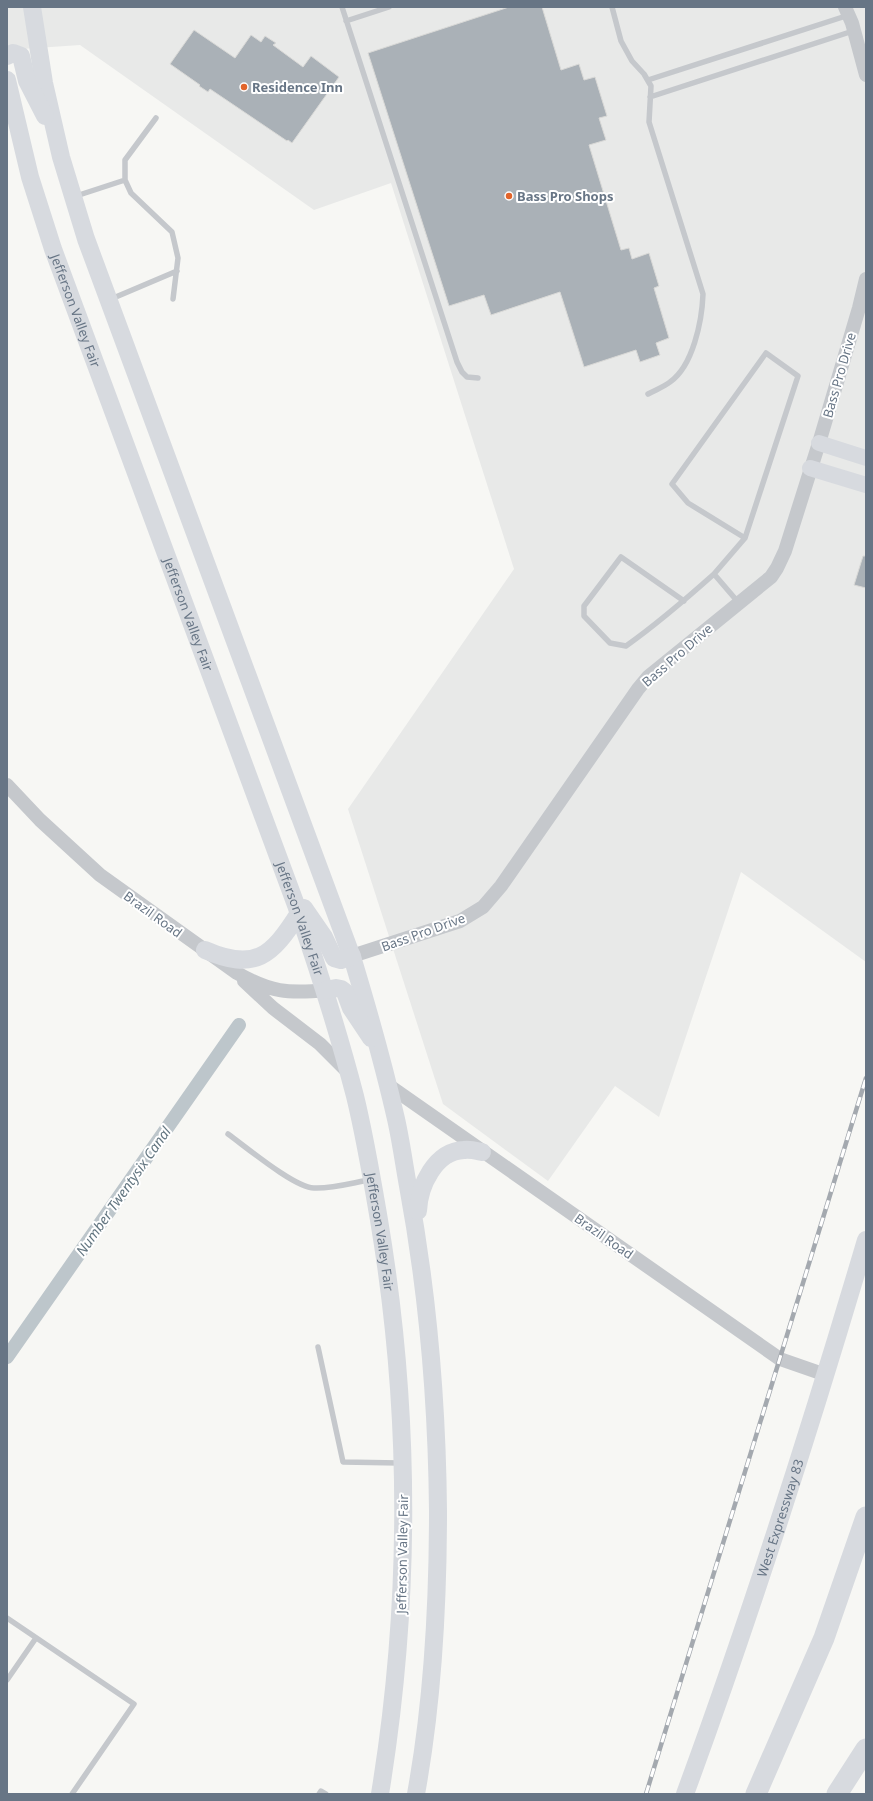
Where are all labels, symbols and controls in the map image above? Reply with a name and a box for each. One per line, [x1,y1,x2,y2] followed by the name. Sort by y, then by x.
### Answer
[252,78,343,96] place label: Residence Inn
[239,82,249,92] marker: Residence Inn
[517,187,613,205] place label: Bass Pro Shops
[504,191,514,201] marker: Bass Pro Shops
[46,250,105,370] street label: Jefferson Valley Fair
[818,330,860,420] street label: Bass Pro Drive
[158,553,218,674] street label: Jefferson Valley Fair
[638,619,716,691] street label: Bass Pro Drive
[271,857,328,978] street label: Jefferson Valley Fair
[120,887,186,941] street label: Brazil Road
[379,909,467,955] street label: Bass Pro Drive
[71,1122,175,1259] water label: Number Twentysix Canal
[362,1169,398,1293] street label: Jefferson Valley Fair
[571,1209,637,1263] street label: Brazil Road
[752,1457,808,1579] street label: West Expressway 83
[392,1494,412,1616] street label: Jefferson Valley Fair

